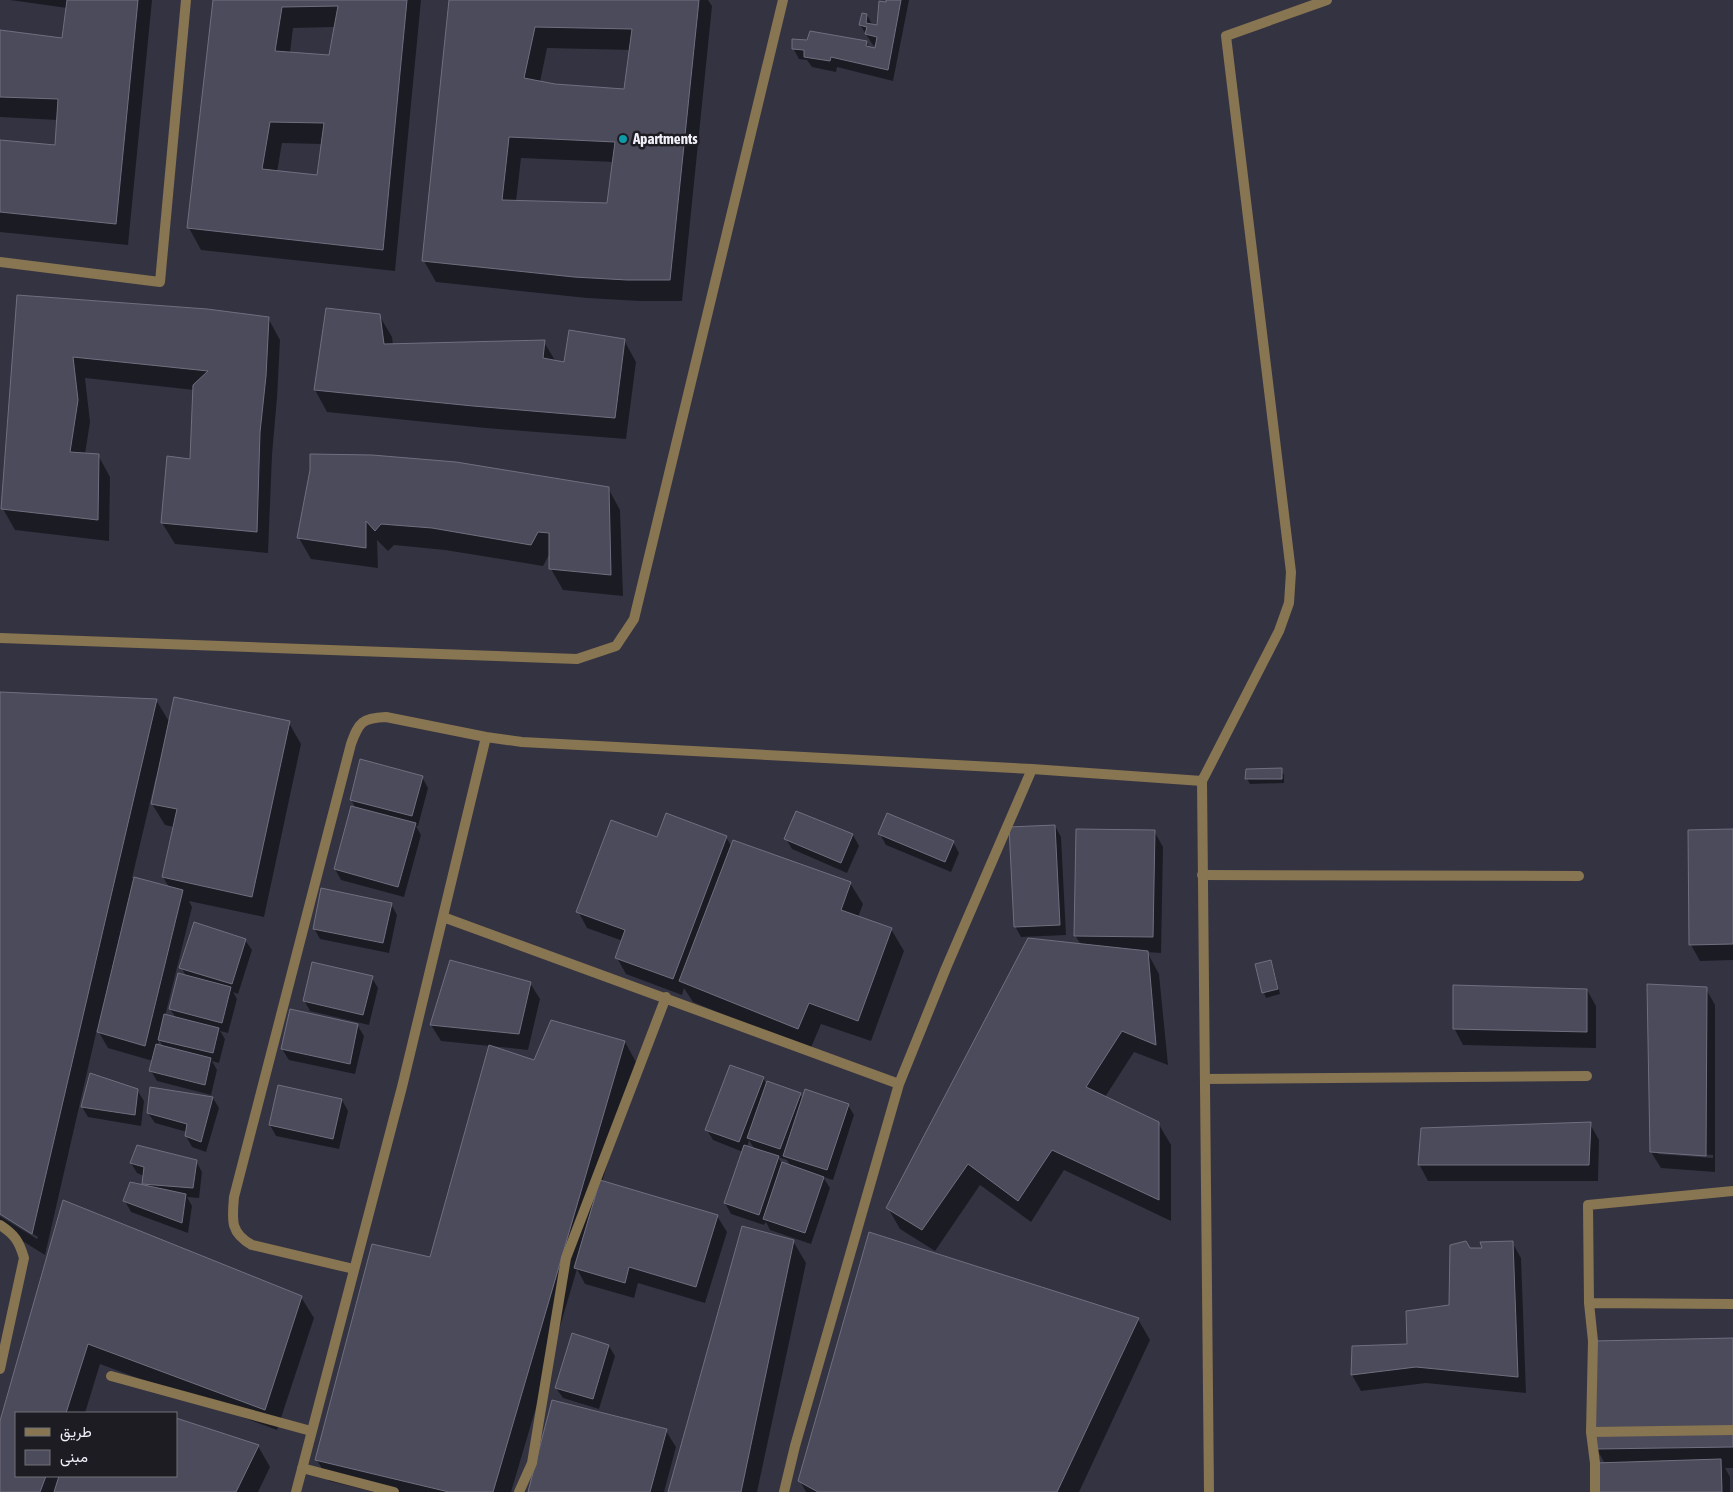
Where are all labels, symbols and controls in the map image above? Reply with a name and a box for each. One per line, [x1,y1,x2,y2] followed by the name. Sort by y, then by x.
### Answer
[632,130,698,147] place label: Apartments
[617,133,629,145] marker: Apartments
[15,1412,178,1477] legend
[60,1423,92,1442] text: طريق
[60,1448,88,1467] text: مبنى

